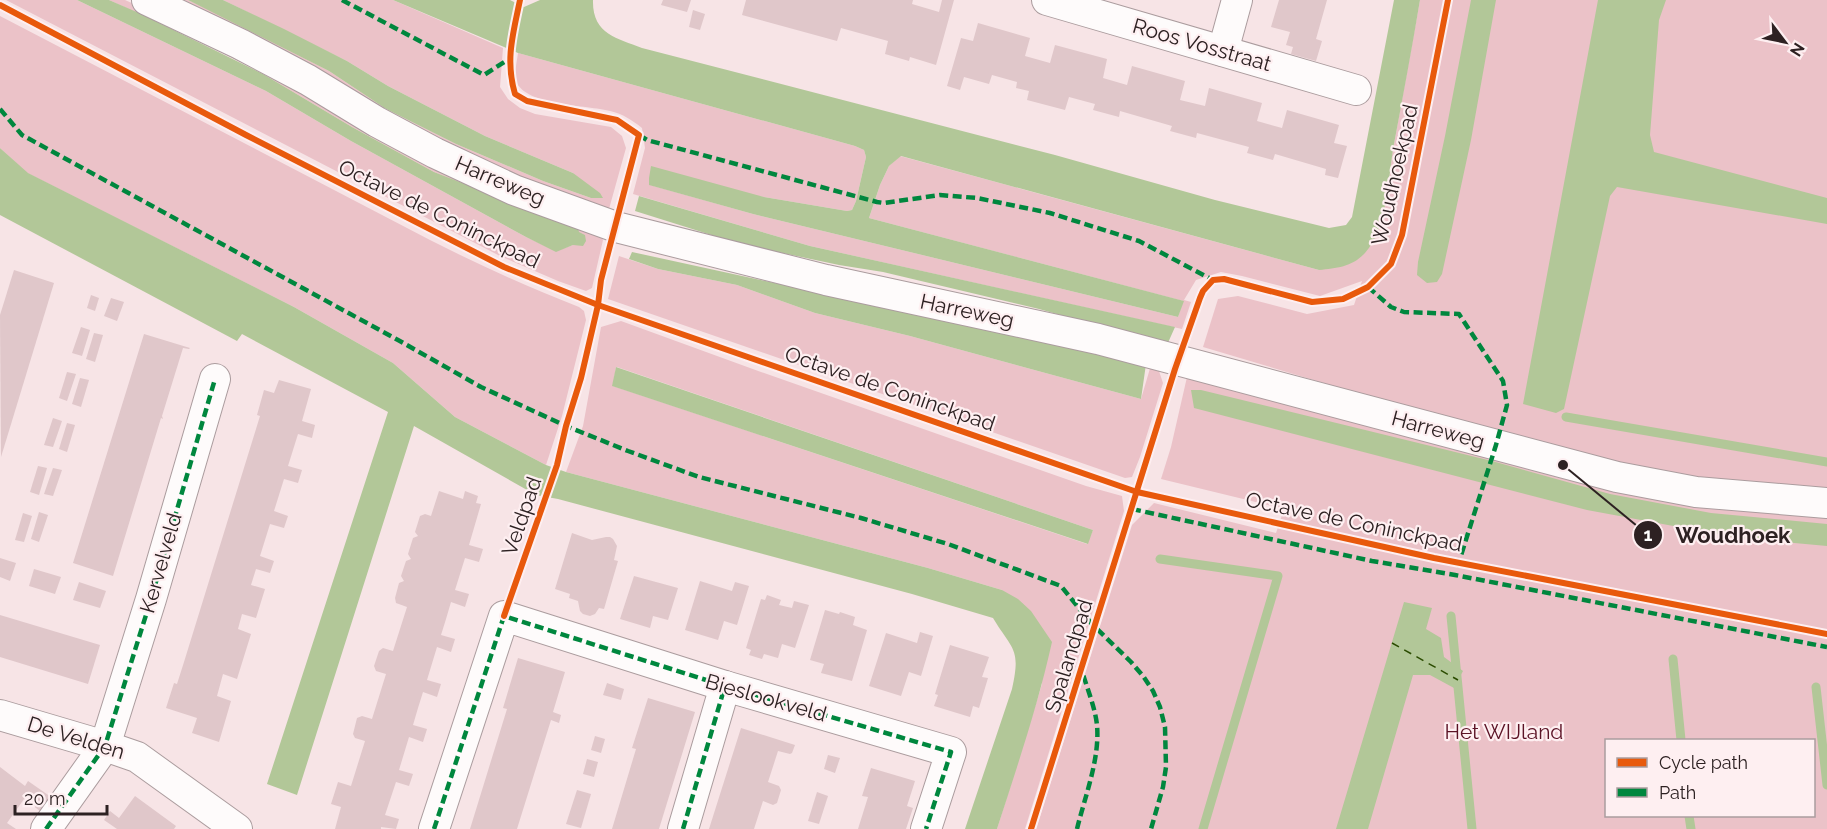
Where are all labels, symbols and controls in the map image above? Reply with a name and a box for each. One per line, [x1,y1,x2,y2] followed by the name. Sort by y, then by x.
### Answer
[1755,12,1815,72] north arrow
[1130,13,1274,76] street label: Roos Vosstraat
[1786,39,1809,60] text: N
[1366,102,1423,248] street label: Woudhoekpad
[451,150,549,211] street label: Harreweg
[335,154,544,273] street label: Octave de Coninckpad
[918,288,1016,333] street label: Harreweg
[782,341,999,436] street label: Octave de Coninckpad
[1389,405,1487,454] street label: Harreweg
[496,473,547,558] street label: Veldpad
[1244,486,1465,557] street label: Octave de Coninckpad
[134,510,187,616] street label: Kervelveld
[1633,515,1802,555] callout: Woudhoek
[1676,522,1791,548] text: Woudhoek
[1644,524,1653,545] text: 1
[1039,596,1098,715] street label: Spalandpad
[703,668,830,727] street label: Bieslookveld
[24,711,128,764] street label: De Velden
[1445,719,1563,744] park label: Het WIJland
[1605,739,1815,817] legend
[1659,752,1748,773] text: Cycle path
[15,778,106,816] scale bar
[1659,782,1696,803] text: Path
[24,788,66,809] text: 20 m

